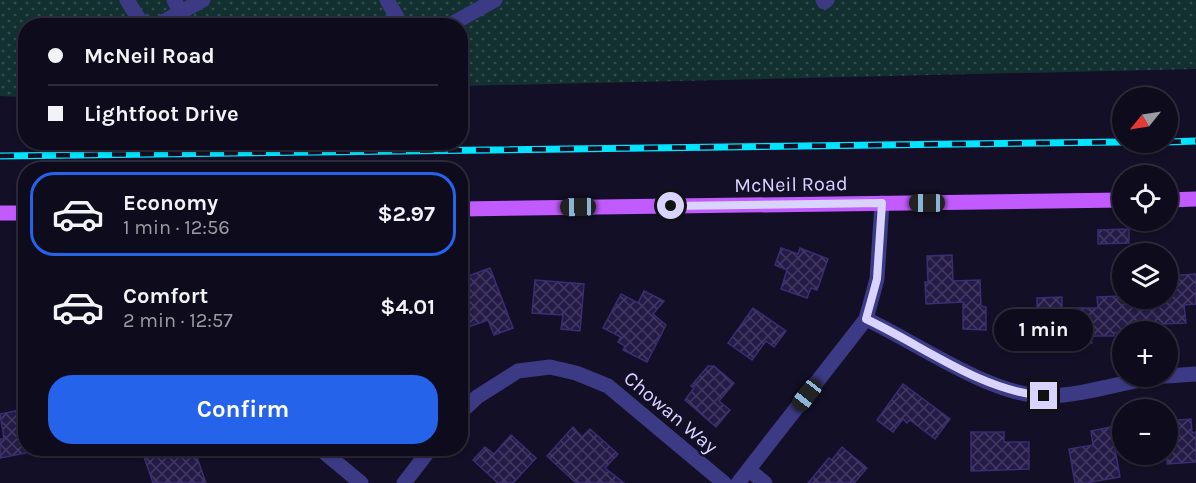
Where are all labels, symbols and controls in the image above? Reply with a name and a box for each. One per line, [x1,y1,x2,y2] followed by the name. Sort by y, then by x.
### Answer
[84,43,215,69] text: McNeil Road
[1112,87,1178,153] north arrow
[1112,87,1178,465] map controls
[84,101,239,127] text: Lightfoot Drive
[1112,165,1178,231] button: locate
[734,172,848,197] street label: McNeil Road
[51,187,105,241] icon: car
[123,190,218,216] text: Economy
[657,192,684,219] route start
[909,194,945,212] car
[560,198,596,216] car
[377,201,435,227] text: $2.97
[123,216,230,239] text: 1 min · 12:56
[1112,243,1178,309] button: layers
[51,280,105,334] icon: car
[123,283,208,309] text: Comfort
[380,294,435,320] text: $4.01
[123,309,233,332] text: 2 min · 12:57
[994,309,1094,351] callout: 1 min
[1018,318,1069,341] text: 1 min
[1112,321,1178,387] button: +
[619,367,722,458] street label: Chowan Way
[48,375,438,444] button: Confirm
[789,375,825,415] car
[1030,382,1057,409] route end
[1112,399,1178,465] button: −

